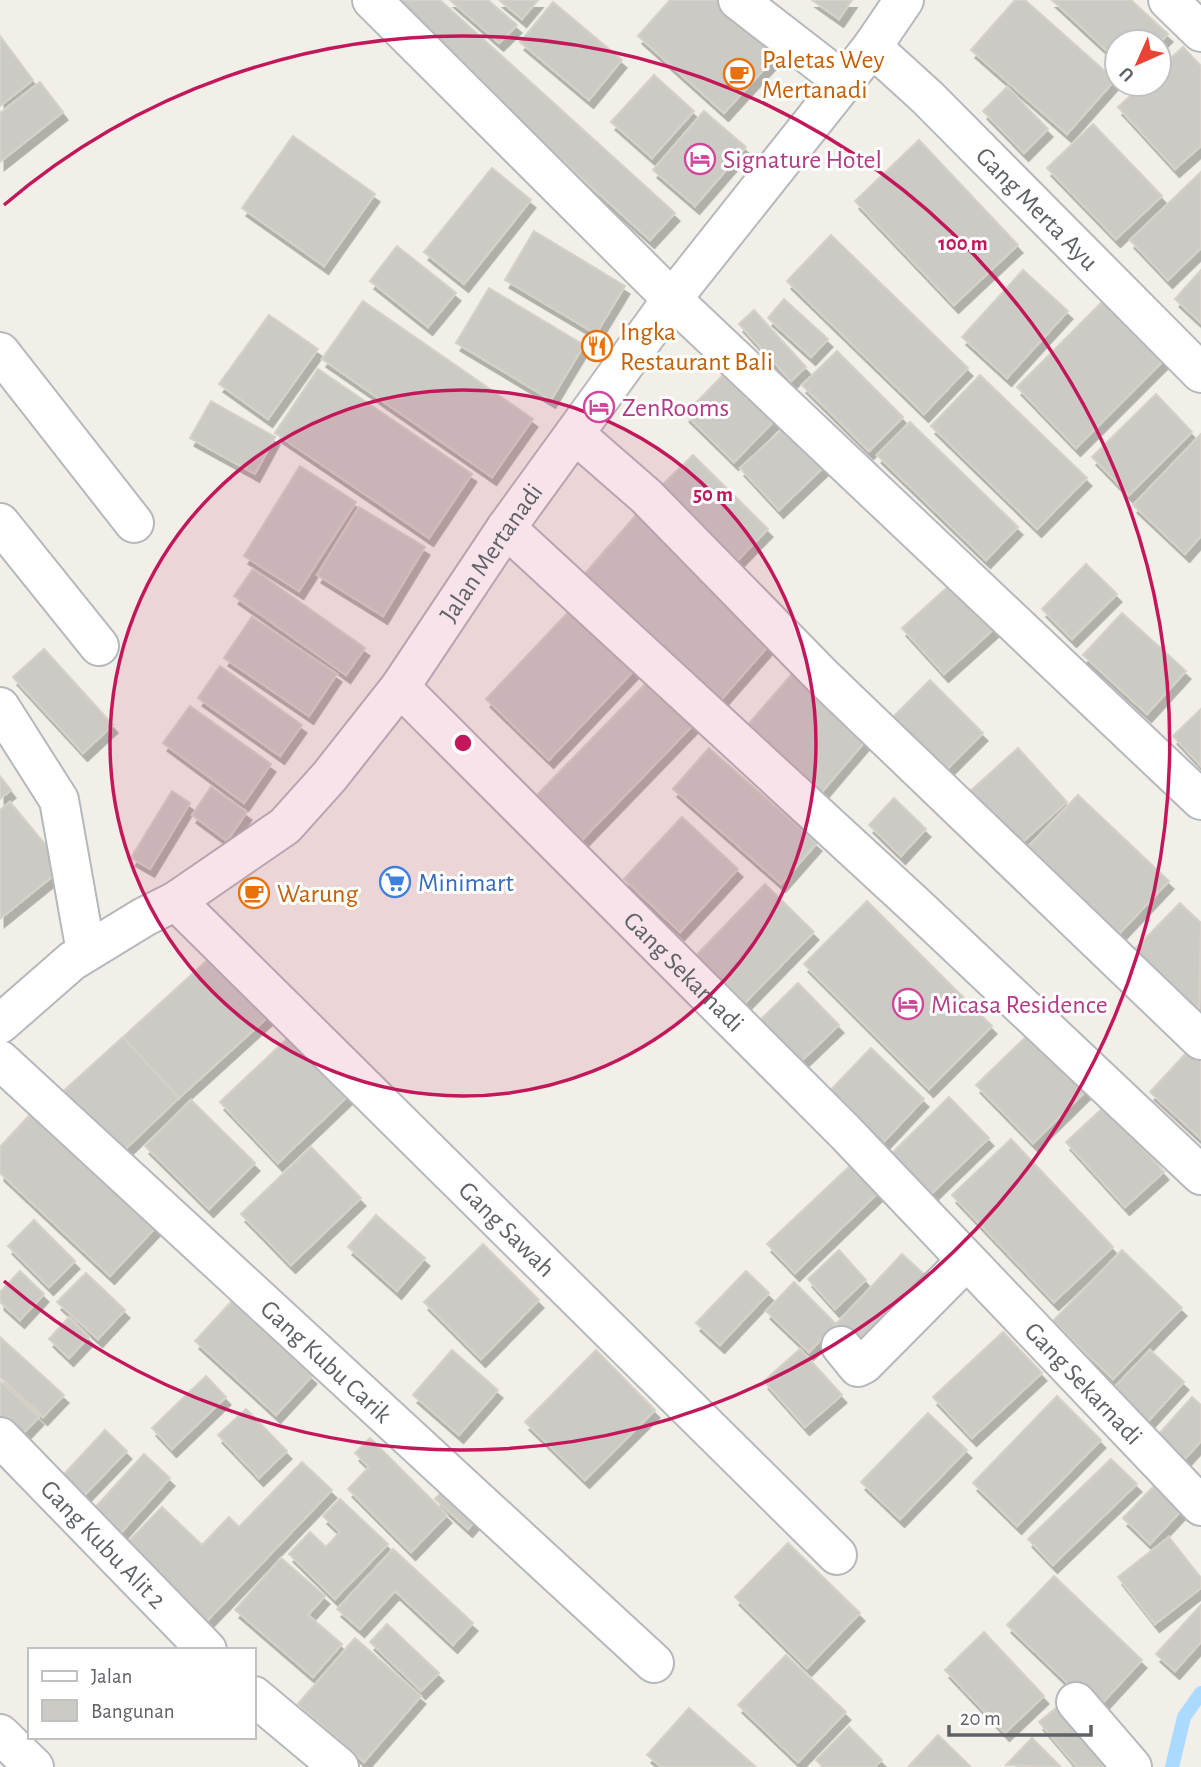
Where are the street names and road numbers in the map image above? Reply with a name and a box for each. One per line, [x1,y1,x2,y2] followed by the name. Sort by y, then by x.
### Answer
[971,142,1103,275] street label: Gang Merta Ayu
[435,479,548,627] street label: Jalan Mertanadi
[619,907,749,1037] street label: Gang Sekarnadi
[453,1177,560,1282] street label: Gang Sawah
[255,1295,396,1428] street label: Gang Kubu Carik
[1019,1318,1147,1450] street label: Gang Sekarnadi
[35,1475,171,1614] street label: Gang Kubu Alit 2

